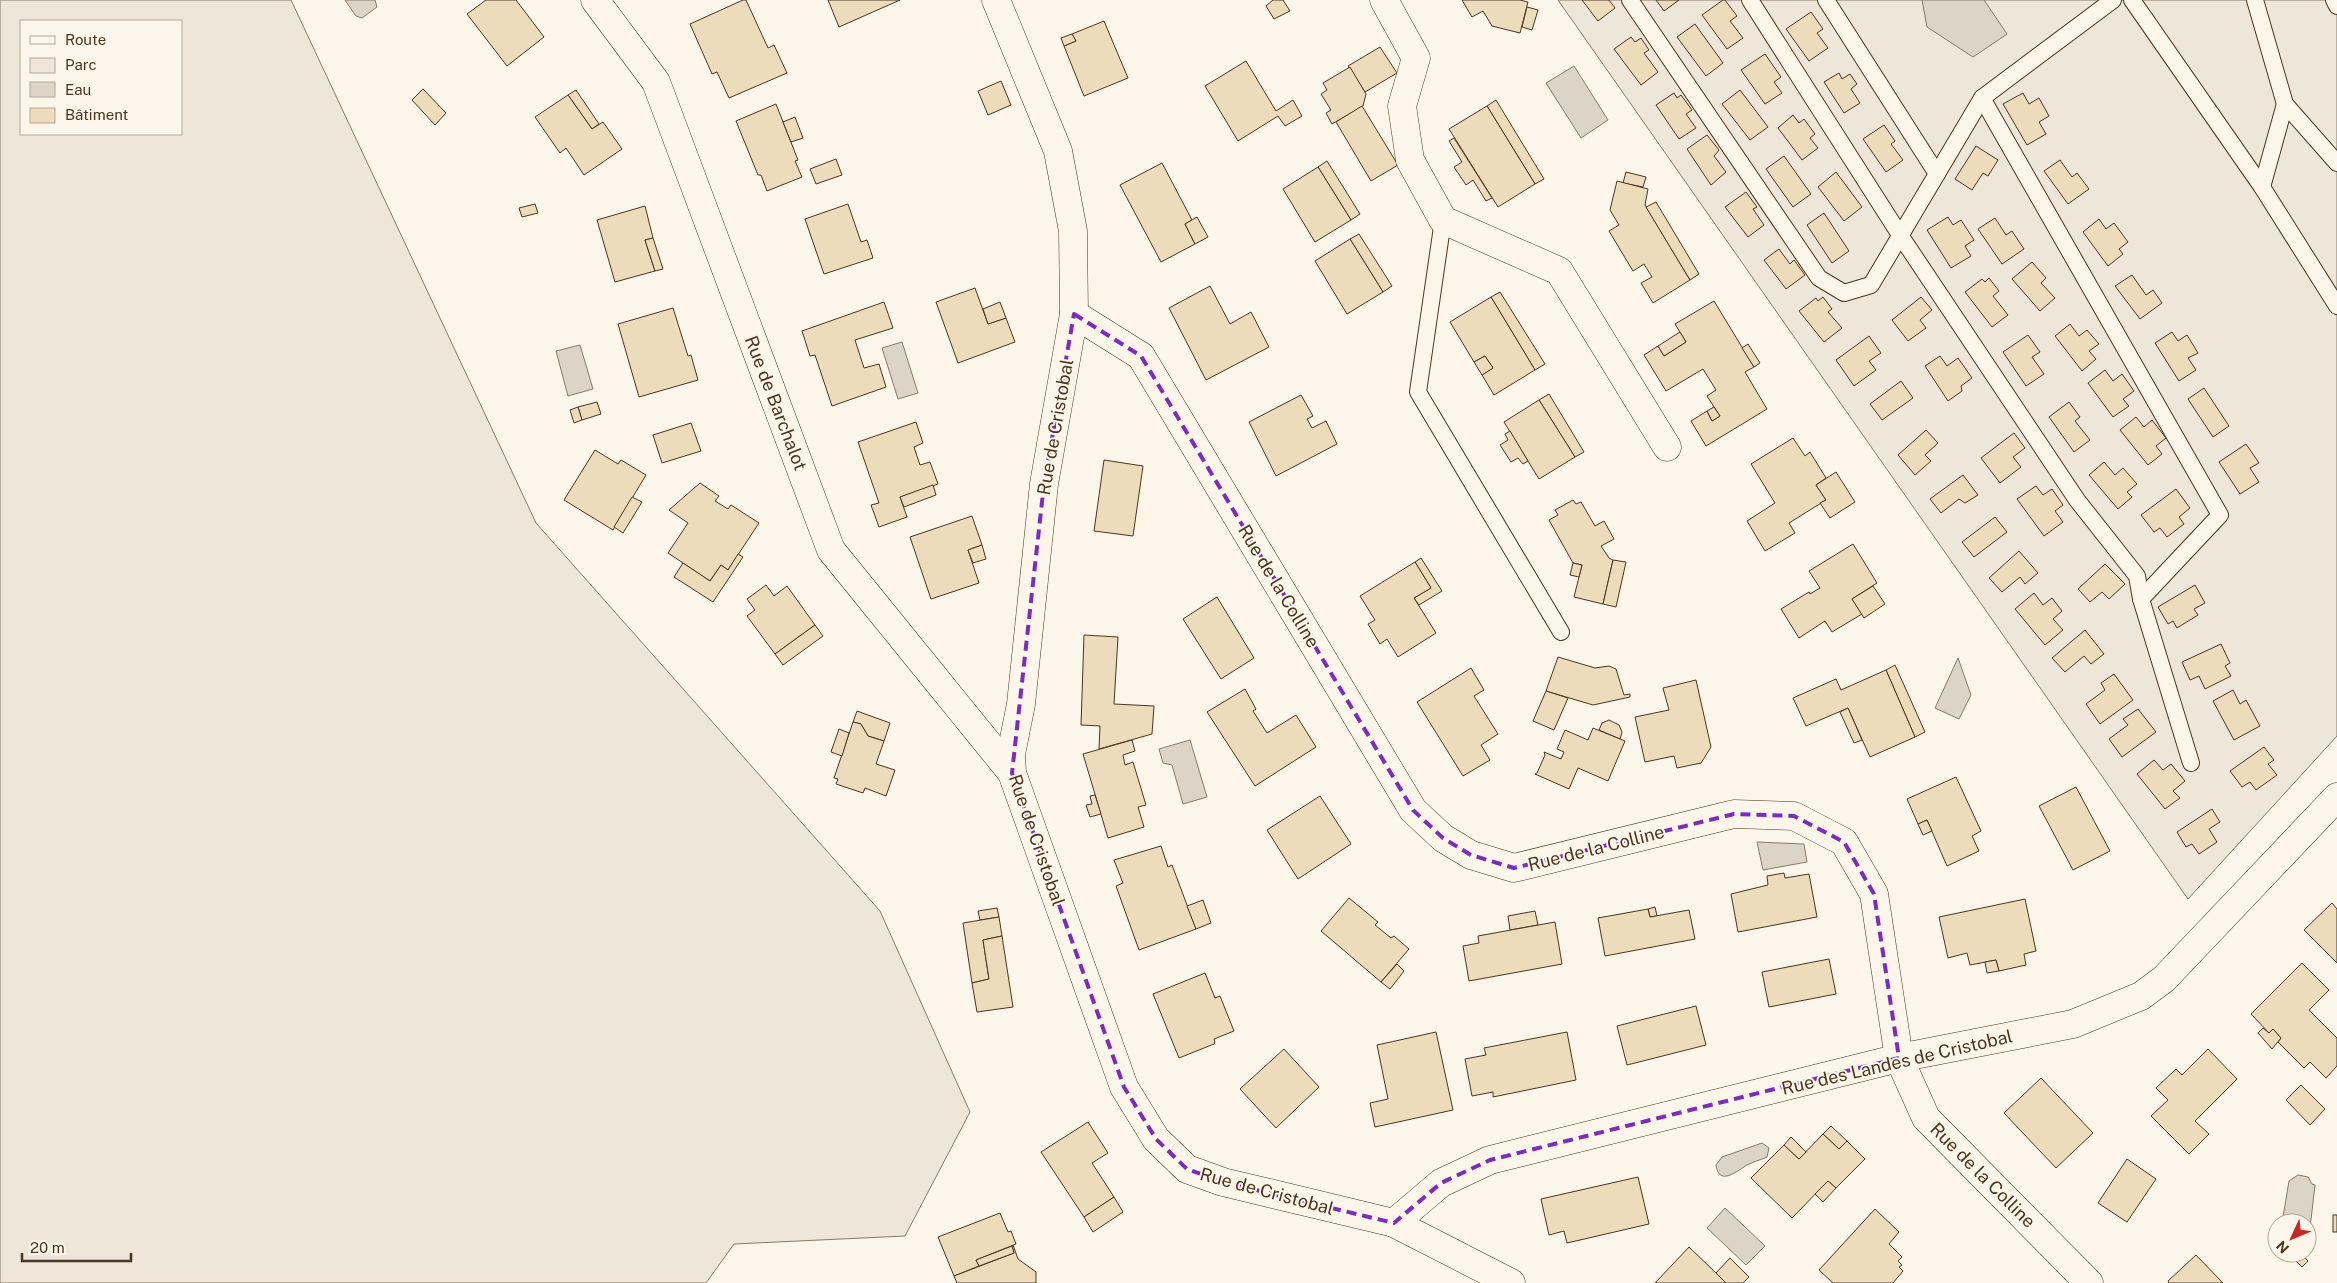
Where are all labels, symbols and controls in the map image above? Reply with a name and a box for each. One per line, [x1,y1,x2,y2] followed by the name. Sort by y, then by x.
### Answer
[20,20,182,135] legend
[65,31,106,48] text: Route
[65,56,97,73] text: Parc
[65,81,91,98] text: Eau
[65,106,128,123] text: Bâtiment
[741,333,811,473] street label: Rue de Barchalot
[1033,357,1077,497] street label: Rue de Cristobal
[1234,521,1324,651] street label: Rue de la Colline
[1005,772,1069,908] street label: Rue de Cristobal
[1526,821,1666,875] street label: Rue de la Colline
[1779,1025,2015,1099] street label: Rue des Landes de Cristobal
[1926,1118,2040,1232] street label: Rue de la Colline
[1198,1163,1336,1219] street label: Rue de Cristobal
[2267,1213,2317,1263] north arrow
[22,1230,131,1262] scale bar
[2273,1238,2292,1257] text: N
[30,1239,65,1256] text: 20 m

